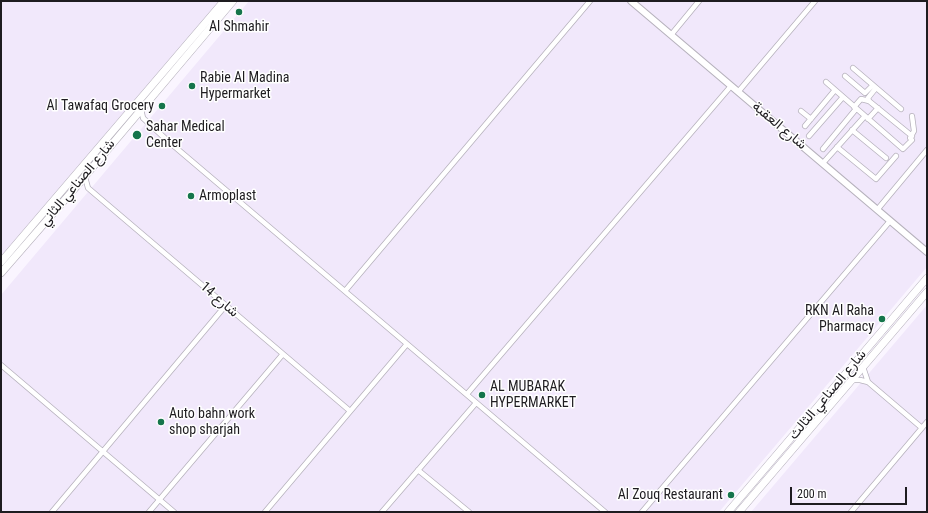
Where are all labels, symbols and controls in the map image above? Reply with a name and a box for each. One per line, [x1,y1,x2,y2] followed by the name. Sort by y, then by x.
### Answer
[234,7,244,17] marker: Al Shmahir
[209,19,269,35] place label: Al Shmahir
[200,70,289,102] place label: Rabie Al Madina Hypermarket
[187,81,197,91] marker: Rabie Al Madina Hypermarket
[46,98,154,114] place label: Al Tawafaq Grocery
[748,98,810,154] street label: شارع العقبة
[157,101,167,111] marker: Al Tawafaq Grocery
[146,119,225,152] place label: Sahar Medical Center
[131,129,143,141] marker: Sahar Medical Center
[37,136,119,230] street label: شارع الصناعي الثاني
[199,188,256,204] place label: Armoplast
[186,191,196,201] marker: Armoplast
[196,279,242,321] street label: شارع 14
[805,303,874,336] place label: RKN Al Raha Pharmacy
[877,314,887,324] marker: RKN Al Raha Pharmacy
[786,347,870,443] street label: شارع الصناعي الثالث
[490,379,576,412] place label: AL MUBARAK HYPERMARKET
[477,390,487,400] marker: AL MUBARAK HYPERMARKET
[169,406,255,438] place label: Auto bahn work shop sharjah
[156,417,166,427] marker: Auto bahn work shop sharjah
[792,479,909,505] scale bar
[618,487,723,503] place label: Al Zouq Restaurant
[797,487,827,501] text: 200 m
[726,490,736,500] marker: Al Zouq Restaurant

